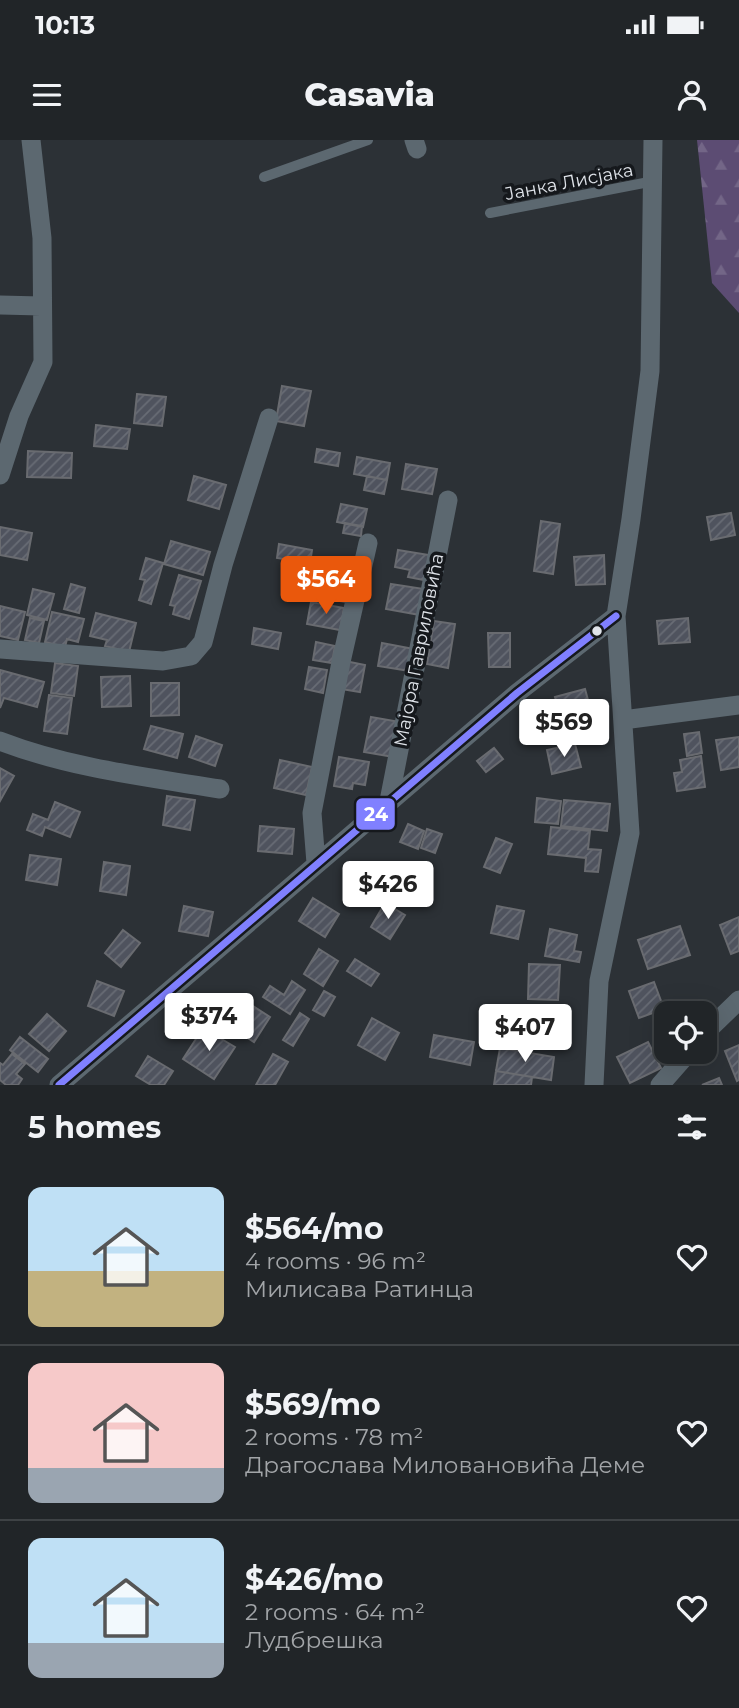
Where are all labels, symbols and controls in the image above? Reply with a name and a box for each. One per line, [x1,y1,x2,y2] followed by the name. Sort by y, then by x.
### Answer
[35,9,95,41] text: 10:13
[304,75,435,114] text: Casavia
[28,76,66,114] icon: menu
[673,76,711,114] icon: person
[503,159,635,205] street label: Јанка Лисјака
[389,552,449,748] street label: Мајора Гавриловића
[285,556,367,616] pin: $564
[297,565,355,593] text: $564
[590,624,604,638] unlabelled marker
[523,700,605,759] pin: $569
[535,708,593,736] text: $569
[355,797,396,831] line badge: 24
[364,803,388,826] text: 24
[347,862,429,921] pin: $426
[359,870,417,898] text: $426
[168,993,250,1053] pin: $374
[654,1001,717,1064] map controls
[654,1001,717,1064] button: locate
[181,1002,237,1030] text: $374
[484,1004,566,1064] pin: $407
[495,1013,555,1041] text: $407
[673,1108,711,1146] icon: filters
[28,1109,161,1146] text: 5 homes
[245,1210,384,1247] text: $564/mo
[84,1215,168,1299] icon: home
[673,1238,711,1276] icon: heart
[245,1247,426,1275] text: 4 rooms · 96 m²
[245,1275,474,1303] text: Милисава Ратинца
[245,1386,381,1423] text: $569/mo
[84,1391,168,1475] icon: home
[673,1414,711,1452] icon: heart
[245,1423,423,1451] text: 2 rooms · 78 m²
[245,1451,645,1479] text: Драгослава Миловановића Деме
[245,1561,383,1598] text: $426/mo
[84,1566,168,1650] icon: home
[673,1589,711,1627] icon: heart
[245,1598,425,1626] text: 2 rooms · 64 m²
[245,1626,383,1654] text: Лудбрешка

